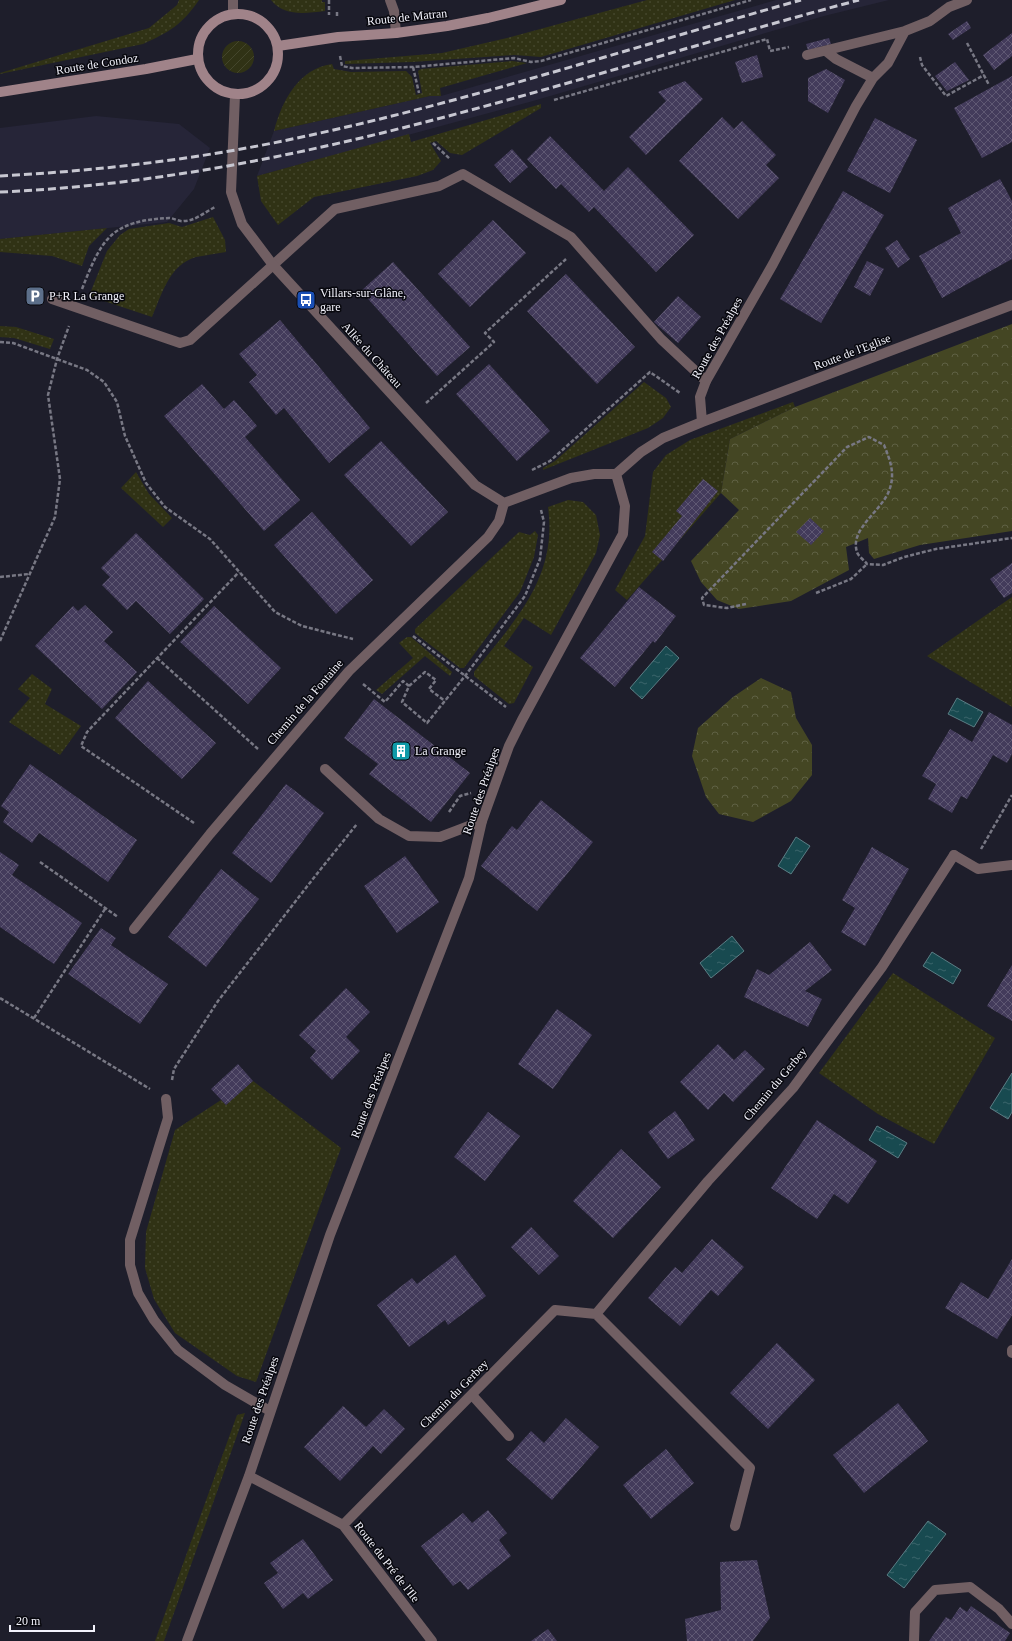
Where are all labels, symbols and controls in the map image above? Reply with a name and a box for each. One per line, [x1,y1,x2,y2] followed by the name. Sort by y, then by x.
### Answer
[366,6,448,28] street label: Route de Matran
[55,51,139,77] street label: Route de Condoz
[24,285,46,307] parking icon: P+R La Grange
[320,286,406,314] place label: Villars-sur-Glâne, gare
[49,289,124,303] place label: P+R La Grange
[295,289,317,311] bus stop icon: Villars-sur-Glâne, gare
[689,294,745,381] street label: Route des Préalpes
[339,319,405,391] street label: Allée du Château
[811,331,893,373] street label: Route de l'Eglise
[264,656,346,748] street label: Chemin de la Fontaine
[390,740,412,762] building icon: La Grange
[415,744,466,758] place label: La Grange
[460,745,503,836] street label: Route des Préalpes
[740,1045,810,1123] street label: Chemin du Gerbey
[348,1050,394,1140] street label: Route des Préalpes
[239,1354,282,1445] street label: Route des Préalpes
[417,1357,491,1431] street label: Chemin du Gerbey
[351,1519,423,1605] street label: Route du Pré de l'Ile
[10,1607,94,1633] scale bar
[16,1614,41,1628] text: 20 m

